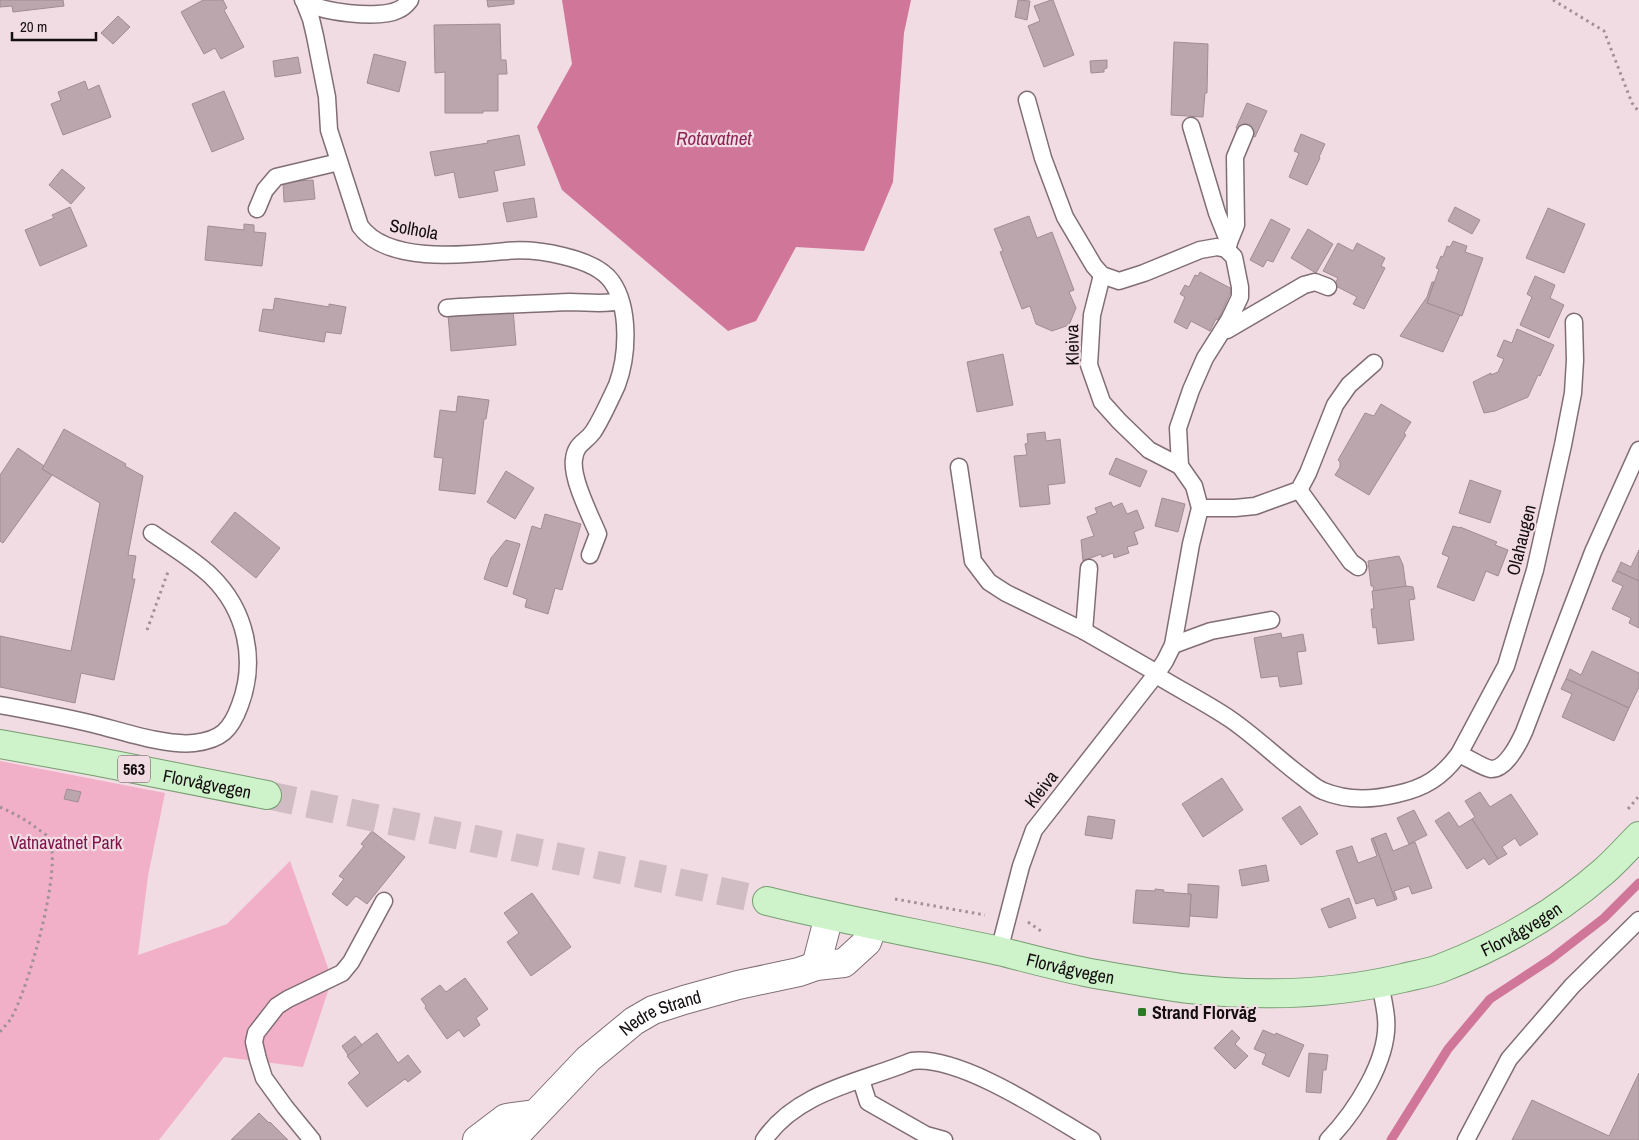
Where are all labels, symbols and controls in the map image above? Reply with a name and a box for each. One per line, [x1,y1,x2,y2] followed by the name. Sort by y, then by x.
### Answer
[12,10,96,42] scale bar
[20,16,47,37] text: 20 m
[676,125,752,151] water label: Rotavatnet
[388,212,440,246] street label: Solhola
[1059,324,1085,366] street label: Kleiva
[1500,502,1542,578] street label: Olahaugen
[118,756,150,782] road number: 563
[161,762,254,804] street label: Florvågvegen
[1019,765,1063,813] street label: Kleiva
[10,830,123,855] park label: Vatnavatnet Park
[1476,896,1566,962] street label: Florvågvegen
[1024,946,1116,990] street label: Florvågvegen
[613,983,704,1041] street label: Nedre Strand
[1152,1000,1256,1025] place label: Strand Florvåg
[1136,1006,1148,1018] marker: Strand Florvåg

